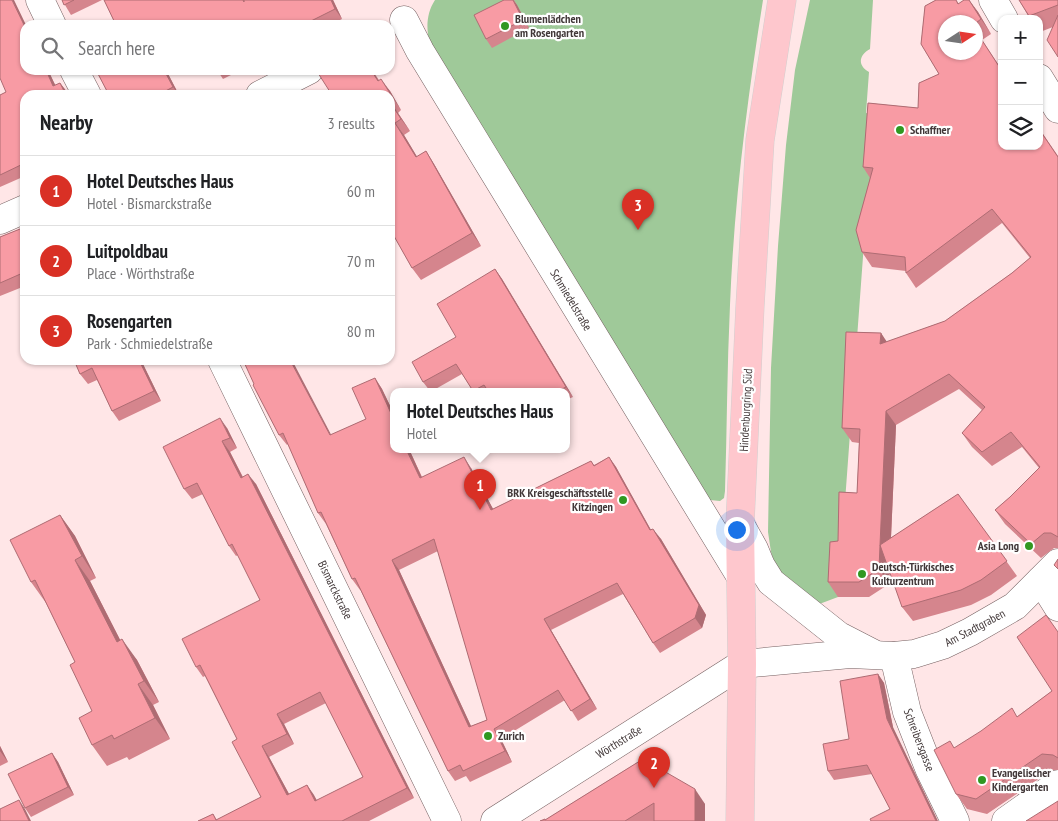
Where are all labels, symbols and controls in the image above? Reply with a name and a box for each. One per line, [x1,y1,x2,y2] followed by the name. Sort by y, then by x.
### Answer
[515,11,584,40] place label: Blumenlädchen am Rosengarten
[938,15,983,60] north arrow
[998,15,1043,150] map controls
[998,15,1043,60] button: +
[20,20,395,75] search box
[499,20,511,32] marker: Blumenlädchen am Rosengarten
[38,34,66,62] icon: search
[78,36,155,60] text: Search here
[998,60,1043,105] button: −
[998,105,1043,150] button: layers
[40,109,93,136] text: Nearby
[328,113,375,133] text: 3 results
[910,122,951,137] place label: Schaffner
[894,124,906,136] marker: Schaffner
[87,169,234,193] text: Hotel Deutsches Haus
[52,181,60,201] text: 1
[347,181,375,201] text: 60 m
[622,189,654,230] pin: 3
[87,193,212,213] text: Hotel · Bismarckstraße
[87,239,168,263] text: Luitpoldbau
[52,251,60,271] text: 2
[347,251,375,271] text: 70 m
[87,263,195,283] text: Place · Wörthstraße
[547,266,596,333] street label: Schmiedelstraße
[87,309,172,333] text: Rosengarten
[52,321,60,341] text: 3
[347,321,375,341] text: 80 m
[87,333,213,353] text: Park · Schmiedelstraße
[736,368,755,452] street label: Hindenburgring Süd
[390,388,570,453] popup
[407,399,553,423] text: Hotel Deutsches Haus
[407,423,437,443] text: Hotel
[464,469,496,510] pin: 1
[507,485,613,514] place label: BRK Kreisgeschäftsstelle Kitzingen
[617,494,629,506] marker: BRK Kreisgeschäftsstelle Kitzingen
[724,517,750,543] your location
[977,538,1019,553] place label: Asia Long
[1023,540,1035,552] marker: Asia Long
[315,558,356,622] street label: Bismarckstraße
[872,559,954,588] place label: Deutsch-Türkisches Kulturzentrum
[856,568,868,580] marker: Deutsch-Türkisches Kulturzentrum
[942,605,1008,650] street label: Am Stadtgraben
[901,706,938,773] street label: Schreibersgasse
[593,722,645,762] street label: Wörthstraße
[498,728,524,743] place label: Zurich
[482,730,494,742] marker: Zurich
[638,747,670,788] pin: 2
[992,765,1051,794] place label: Evangelischer Kindergarten
[976,774,988,786] marker: Evangelischer Kindergarten

